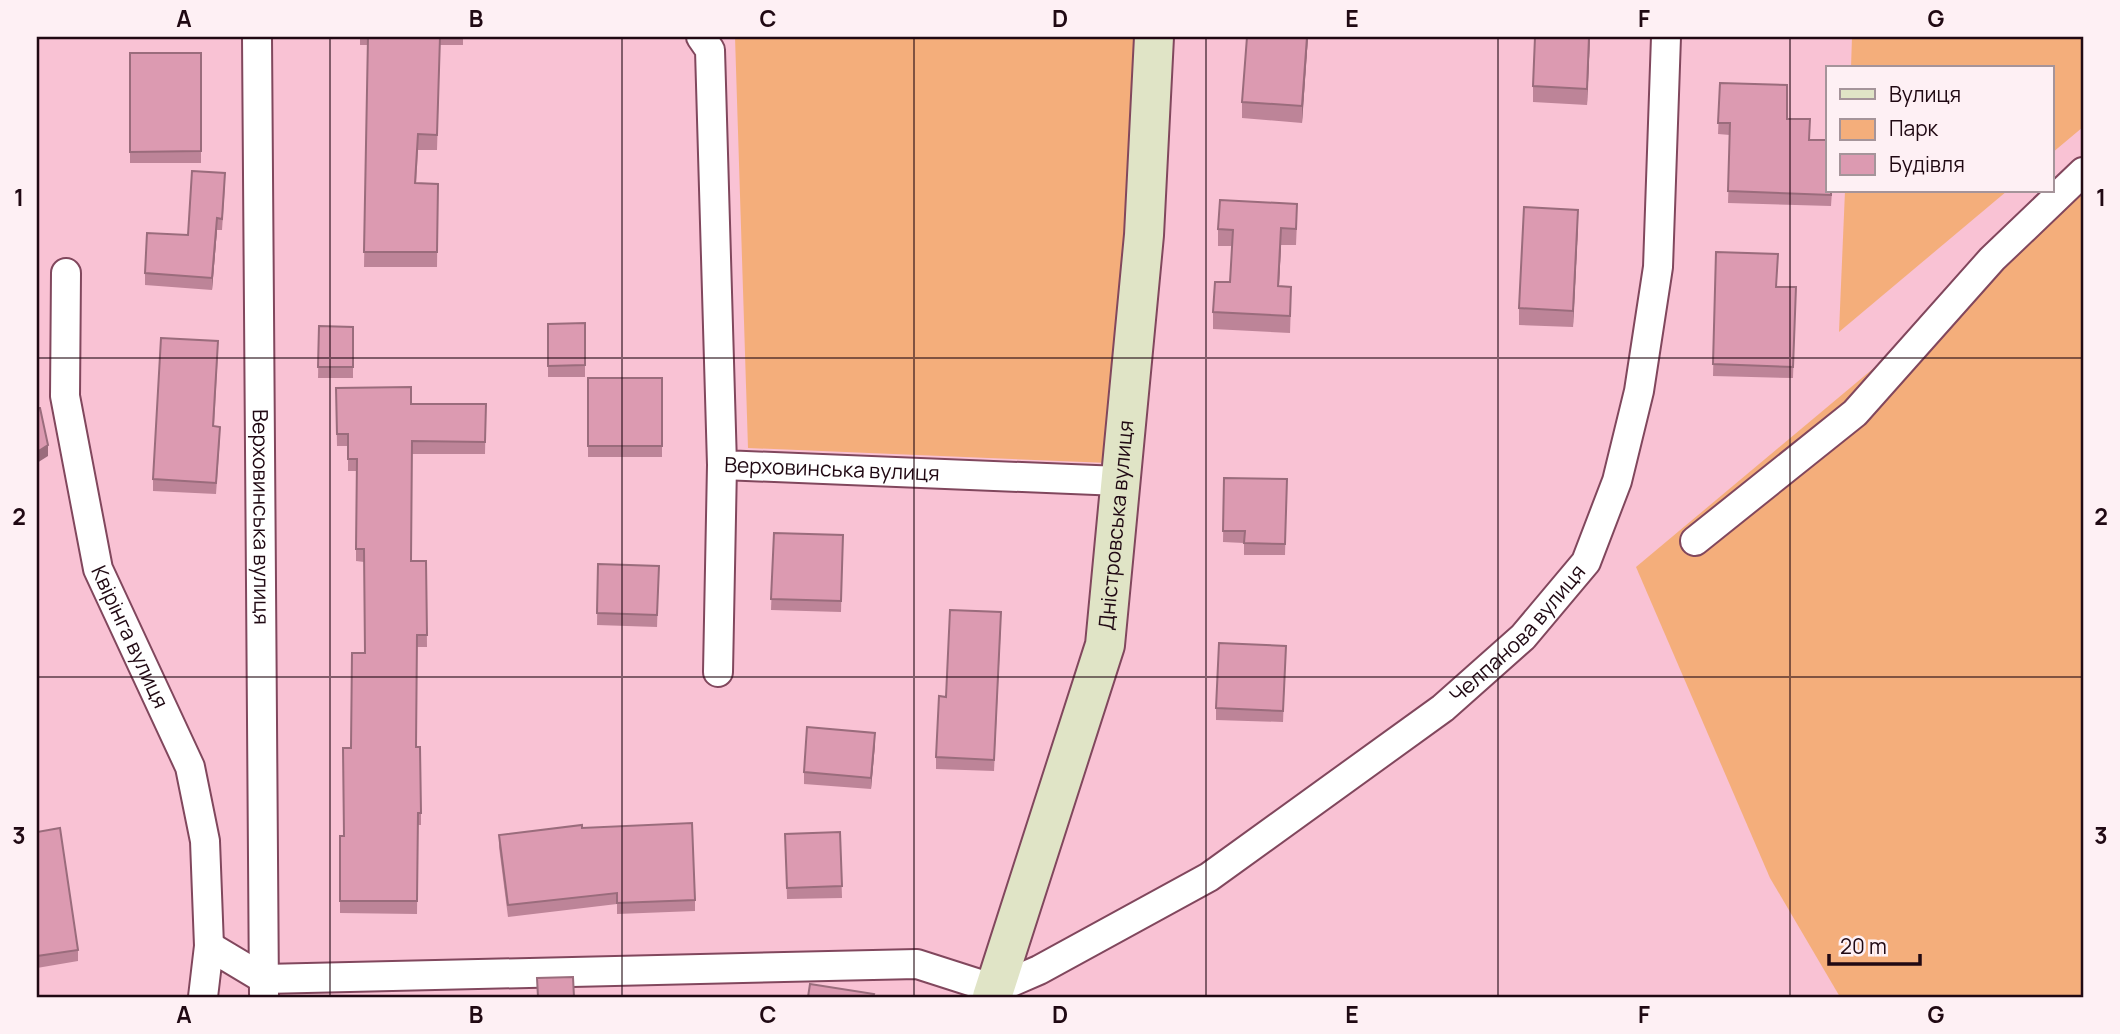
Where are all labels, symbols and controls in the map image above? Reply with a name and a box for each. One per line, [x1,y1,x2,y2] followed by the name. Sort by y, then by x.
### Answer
[176,2,192,34] text: A
[469,2,483,34] text: B
[760,2,777,34] text: C
[1052,2,1068,34] text: D
[1345,2,1359,34] text: E
[1638,2,1650,34] text: F
[1928,2,1945,34] text: G
[1826,66,2054,192] legend
[1889,80,1961,108] text: Вулиця
[1889,114,1939,142] text: Парк
[1889,150,1965,178] text: Будівля
[14,181,24,213] text: 1
[2096,181,2106,213] text: 1
[247,409,276,625] street label: Верховинська вулиця
[1091,419,1139,631] street label: Дністровська вулиця
[724,450,940,487] street label: Верховинська вулиця
[12,500,26,532] text: 2
[2094,500,2108,532] text: 2
[1443,558,1591,709] street label: Челпанова вулиця
[85,561,176,712] street label: Квірінга вулиця
[12,819,26,851] text: 3
[2094,819,2108,851] text: 3
[1829,922,1920,966] scale bar
[1840,932,1887,960] text: 20 m
[176,998,192,1030] text: A
[469,998,483,1030] text: B
[760,998,777,1030] text: C
[1052,998,1068,1030] text: D
[1345,998,1359,1030] text: E
[1638,998,1650,1030] text: F
[1928,998,1945,1030] text: G

